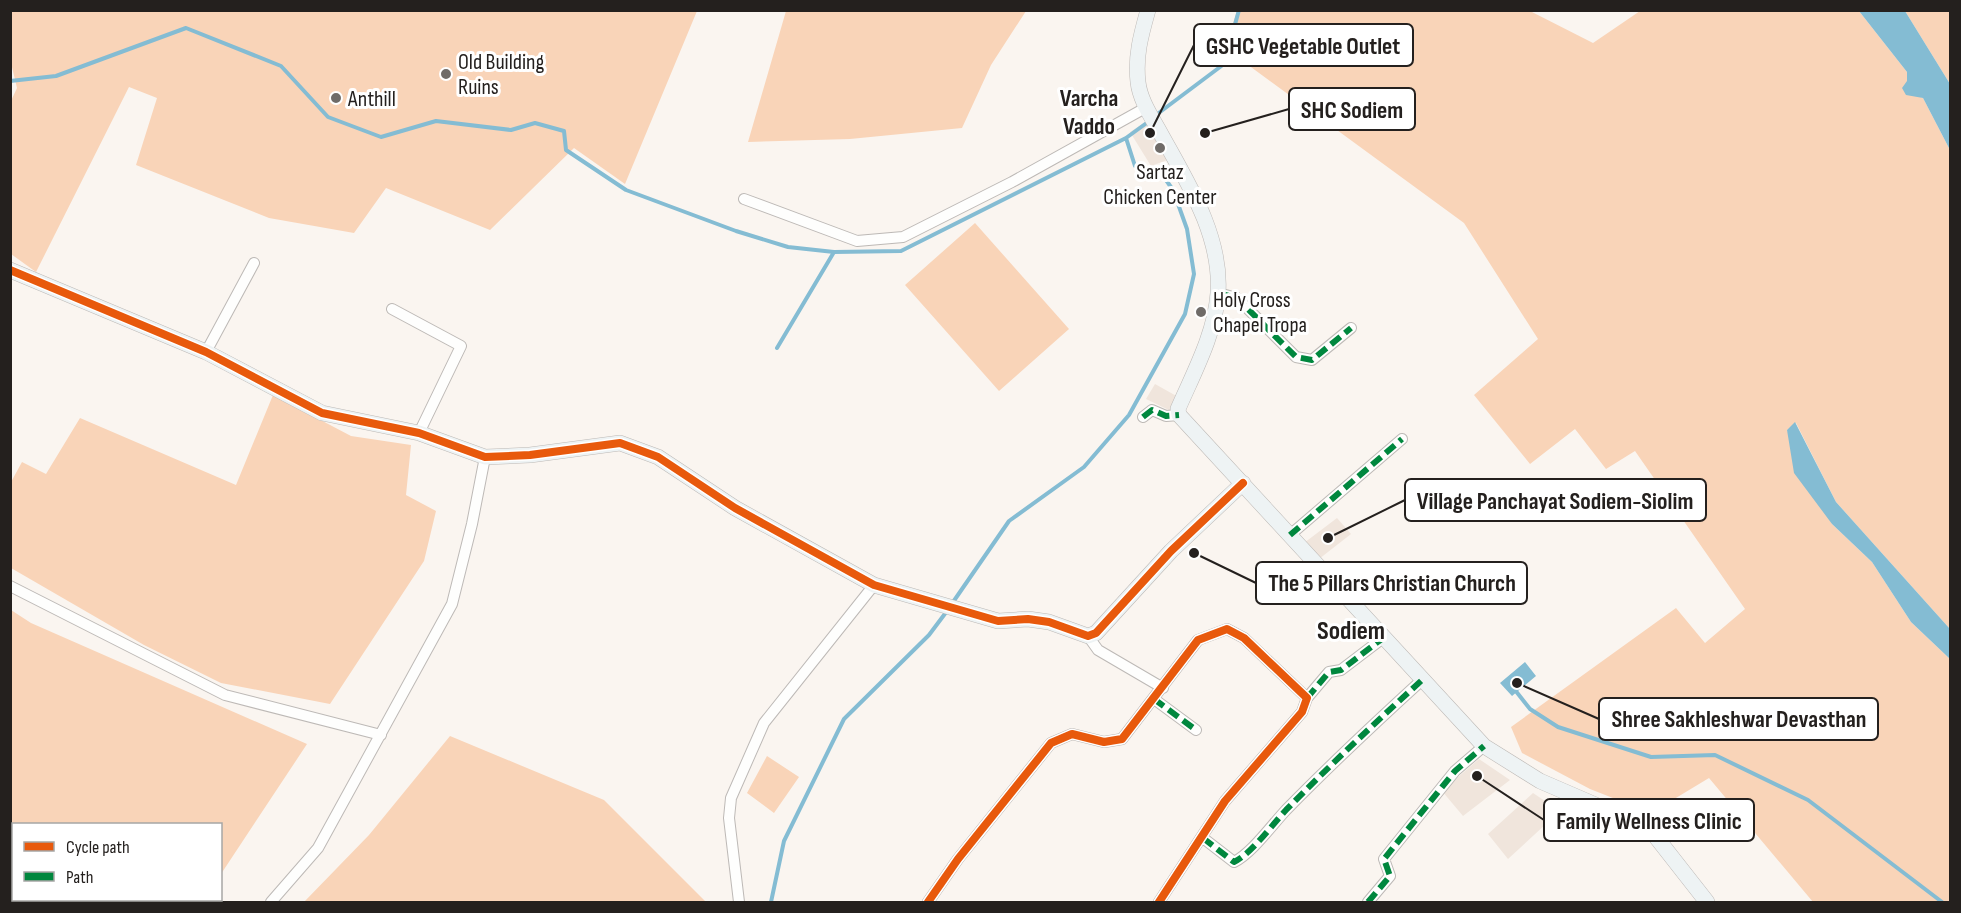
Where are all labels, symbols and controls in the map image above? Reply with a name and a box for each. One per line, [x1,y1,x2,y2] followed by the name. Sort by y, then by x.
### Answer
[1194,24,1413,66] callout: GSHC Vegetable Outlet
[1206,32,1400,61] text: GSHC Vegetable Outlet
[458,49,544,101] place label: Old Building Ruins
[439,67,453,81] marker: Old Building Ruins
[1060,84,1118,141] district label: Varcha Vaddo
[347,86,396,113] place label: Anthill
[1289,88,1415,130] callout: SHC Sodiem
[329,91,343,105] marker: Anthill
[1301,96,1403,125] text: SHC Sodiem
[1153,141,1167,155] marker: Sartaz Chicken Center
[1103,159,1217,211] place label: Sartaz Chicken Center
[1213,287,1307,339] place label: Holy Cross Chapel Tropa
[1194,305,1208,319] marker: Holy Cross Chapel Tropa
[1405,479,1706,521] callout: Village Panchayat Sodiem-Siolim
[1417,487,1693,516] text: Village Panchayat Sodiem-Siolim
[1256,562,1527,604] callout: The 5 Pillars Christian Church
[1268,569,1516,598] text: The 5 Pillars Christian Church
[1317,616,1385,647] district label: Sodiem
[1599,698,1878,740] callout: Shree Sakhleshwar Devasthan
[1612,705,1866,734] text: Shree Sakhleshwar Devasthan
[1544,799,1754,841] callout: Family Wellness Clinic
[1556,807,1742,836] text: Family Wellness Clinic
[12,823,222,901] legend
[66,837,130,858] text: Cycle path
[66,867,94,888] text: Path

